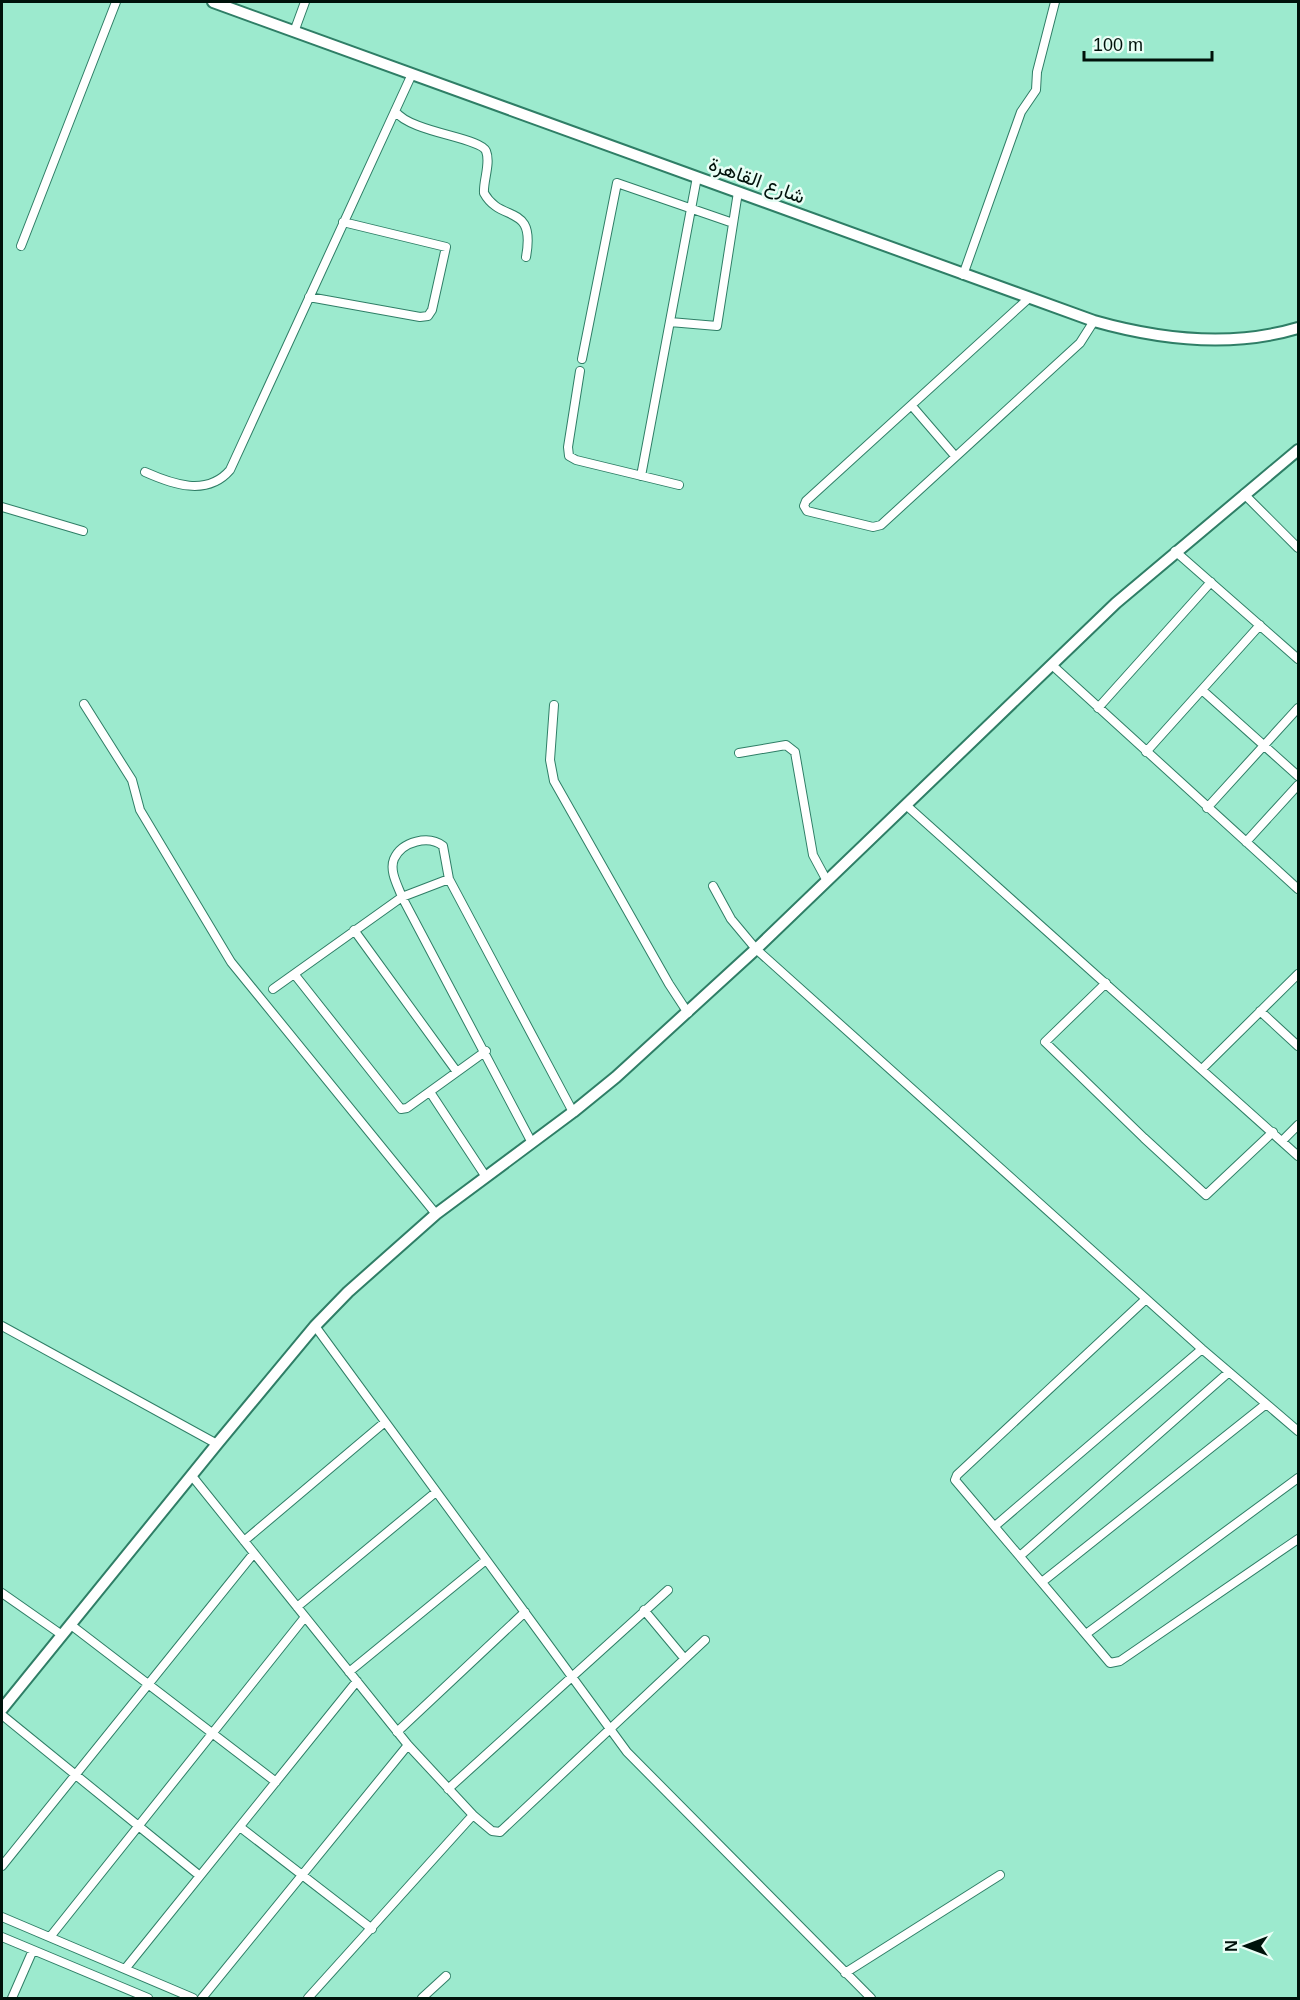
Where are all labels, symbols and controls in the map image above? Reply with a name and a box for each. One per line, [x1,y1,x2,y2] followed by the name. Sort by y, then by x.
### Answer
[1084,24,1212,62] scale bar
[1093,35,1143,55] text: 100 m
[705,152,808,210] street label: شارع القاهرة
[1216,1916,1276,1976] north arrow
[1223,1940,1240,1952] text: N

